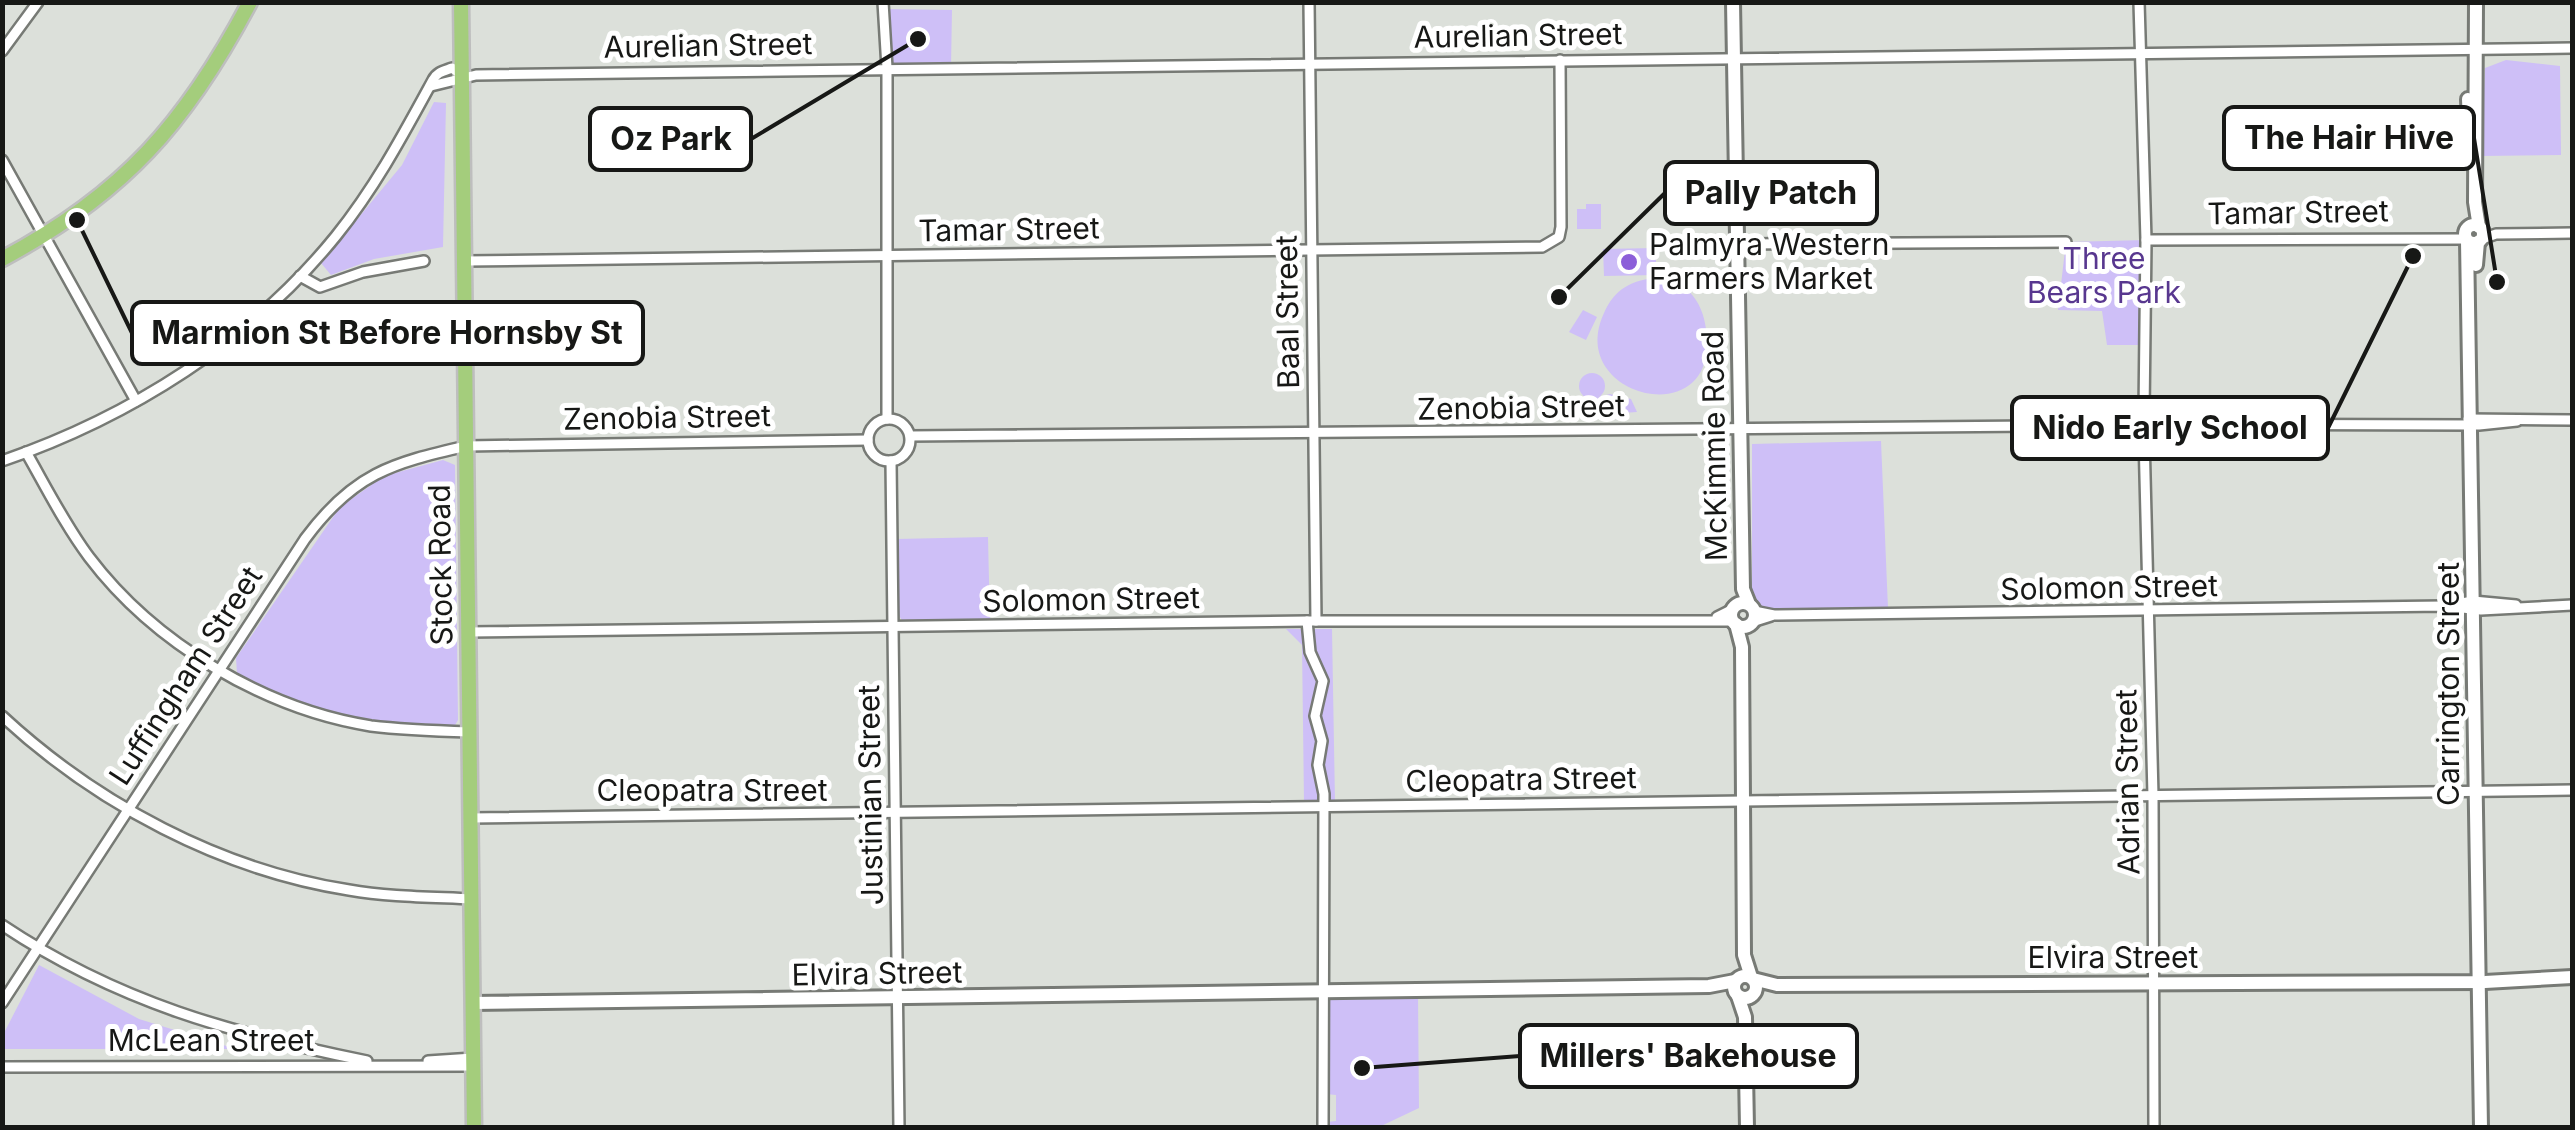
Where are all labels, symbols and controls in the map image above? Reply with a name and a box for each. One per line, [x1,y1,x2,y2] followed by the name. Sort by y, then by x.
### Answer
[1413,15,1623,55] street label: Aurelian Street
[603,25,813,65] street label: Aurelian Street
[2224,107,2474,169] callout: The Hair Hive
[590,108,751,170] callout: Oz Park
[2244,118,2454,157] text: The Hair Hive
[610,119,732,158] text: Oz Park
[1665,162,1877,224] callout: Pally Patch
[1685,173,1857,212] text: Pally Patch
[2207,192,2389,232] street label: Tamar Street
[918,209,1100,249] street label: Tamar Street
[1649,226,1889,296] place label: Palmyra Western Farmers Market
[1268,235,1306,389] street label: Baal Street
[2027,240,2182,310] park label: Three Bears Park
[1618,251,1640,273] marker: Palmyra Western Farmers Market
[132,302,643,364] callout: Marmion St Before Hornsby St
[151,313,623,352] text: Marmion St Before Hornsby St
[1694,331,1734,561] street label: McKimmie Road
[1417,387,1625,427] street label: Zenobia Street
[563,397,771,437] street label: Zenobia Street
[2012,397,2328,459] callout: Nido Early School
[2032,408,2308,447] text: Nido Early School
[421,484,459,646] street label: Stock Road
[101,559,269,791] street label: Luffingham Street
[2430,562,2466,806] street label: Carrington Street
[2000,567,2218,607] street label: Solomon Street
[982,579,1200,619] street label: Solomon Street
[850,684,890,906] street label: Justinian Street
[2107,689,2147,875] street label: Adrian Street
[1405,759,1637,799] street label: Cleopatra Street
[596,772,828,808] street label: Cleopatra Street
[2028,939,2199,975] street label: Elvira Street
[791,954,963,992] street label: Elvira Street
[108,1022,315,1058] street label: McLean Street
[1520,1025,1857,1087] callout: Millers' Bakehouse
[1539,1036,1837,1075] text: Millers' Bakehouse

